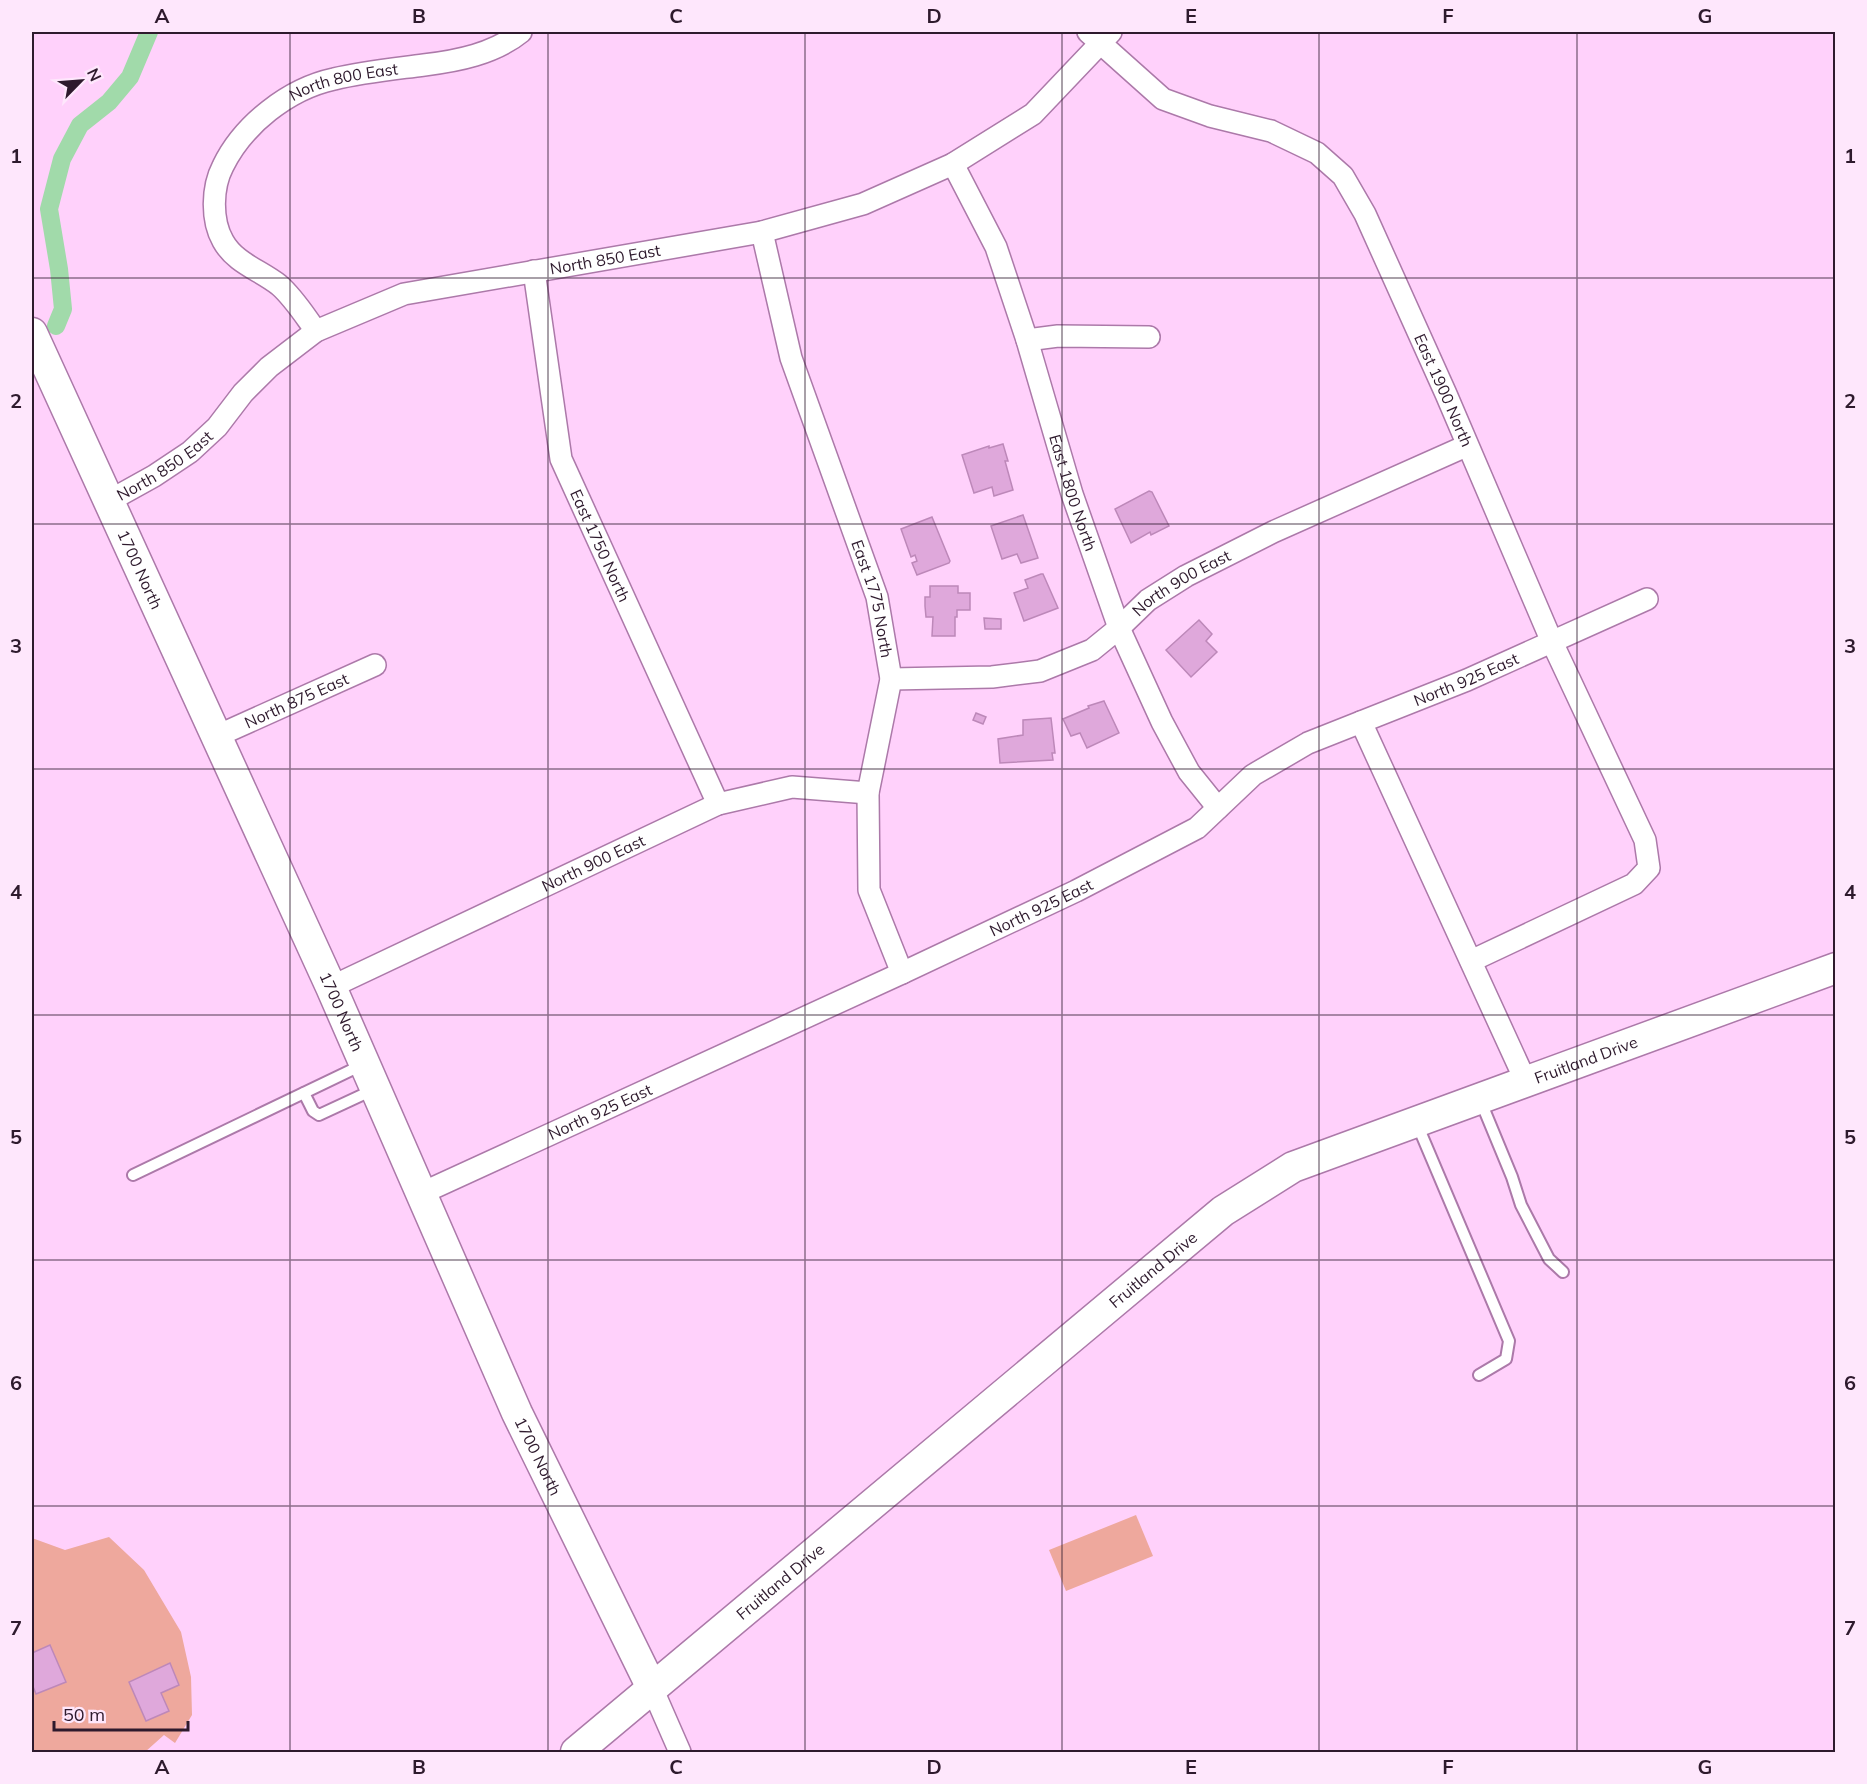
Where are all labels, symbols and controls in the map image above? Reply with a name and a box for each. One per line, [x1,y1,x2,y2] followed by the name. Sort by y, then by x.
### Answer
[155,3,170,28] text: A
[412,3,426,28] text: B
[669,3,683,28] text: C
[926,3,942,28] text: D
[1185,3,1197,28] text: E
[1442,3,1454,28] text: F
[1698,3,1712,28] text: G
[51,51,111,111] north arrow
[286,58,400,105] street label: North 800 East
[83,65,106,84] text: N
[10,143,22,168] text: 1
[1844,143,1856,168] text: 1
[548,240,662,279] street label: North 850 East
[1410,331,1477,450] street label: East 1900 North
[10,388,22,413] text: 2
[1844,388,1856,413] text: 2
[113,426,217,505] street label: North 850 East
[1045,432,1101,554] street label: East 1800 North
[566,486,635,605] street label: East 1750 North
[113,527,167,612] street label: 1700 North
[847,537,897,659] street label: East 1775 North
[1128,545,1234,620] street label: North 900 East
[10,633,22,658] text: 3
[1844,633,1856,658] text: 3
[1411,648,1522,710] street label: North 925 East
[241,668,352,732] street label: North 875 East
[538,830,648,896] street label: North 900 East
[986,874,1096,940] street label: North 925 East
[10,879,22,904] text: 4
[1844,879,1856,904] text: 4
[315,969,368,1055] street label: 1700 North
[1531,1032,1640,1088] street label: Fruitland Drive
[545,1079,655,1144] street label: North 925 East
[10,1124,22,1149] text: 5
[1844,1124,1856,1149] text: 5
[1105,1227,1201,1312] street label: Fruitland Drive
[10,1370,22,1395] text: 6
[1844,1370,1856,1395] text: 6
[510,1414,566,1499] street label: 1700 North
[732,1539,828,1624] street label: Fruitland Drive
[10,1615,22,1640] text: 7
[1844,1615,1856,1640] text: 7
[54,1694,188,1732] scale bar
[63,1703,105,1726] text: 50 m
[155,1754,170,1779] text: A
[412,1754,426,1779] text: B
[669,1754,683,1779] text: C
[926,1754,942,1779] text: D
[1185,1754,1197,1779] text: E
[1442,1754,1454,1779] text: F
[1698,1754,1712,1779] text: G

